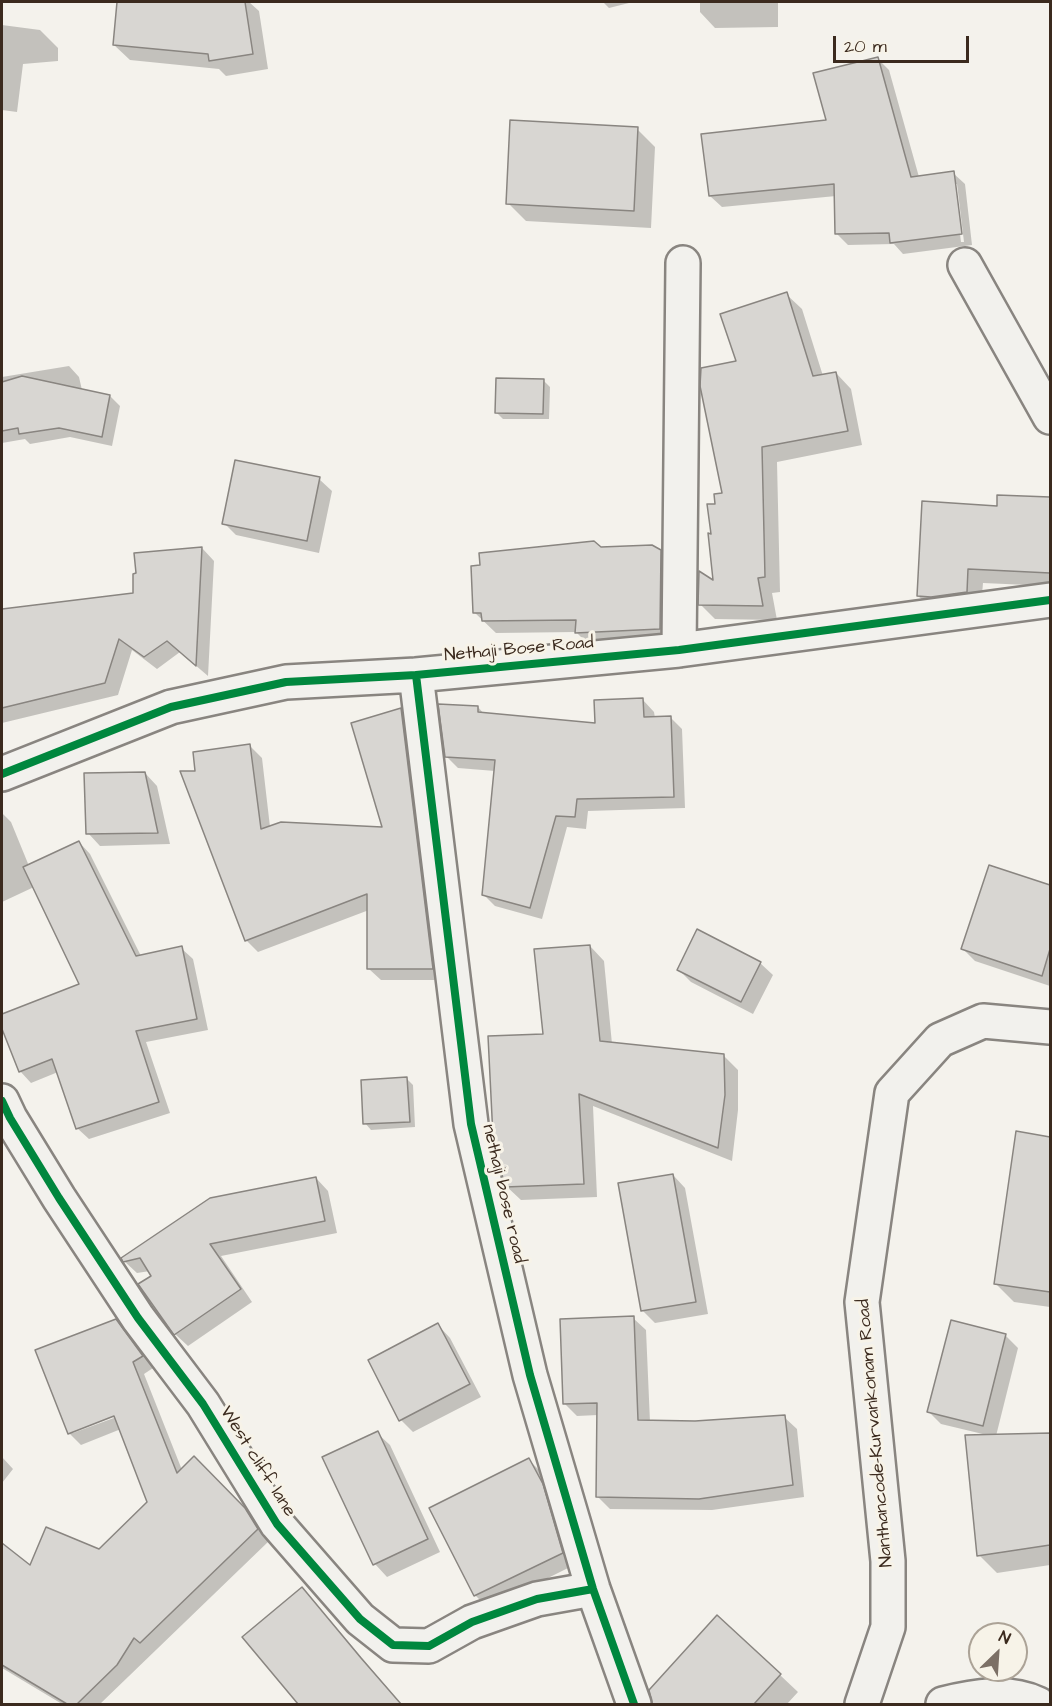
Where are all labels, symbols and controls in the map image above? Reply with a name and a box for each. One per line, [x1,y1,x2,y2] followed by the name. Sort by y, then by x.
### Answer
[836,24,972,62] scale bar
[844,34,887,59] text: 20 m
[443,633,595,667] street label: Nethaji Bose Road
[477,1122,529,1266] street label: nethaji bose road
[854,1298,898,1568] street label: Nanthancode-Kurvankonam Road
[214,1403,300,1521] street label: West cliff lane
[968,1622,1028,1682] north arrow
[996,1625,1014,1650] text: N

